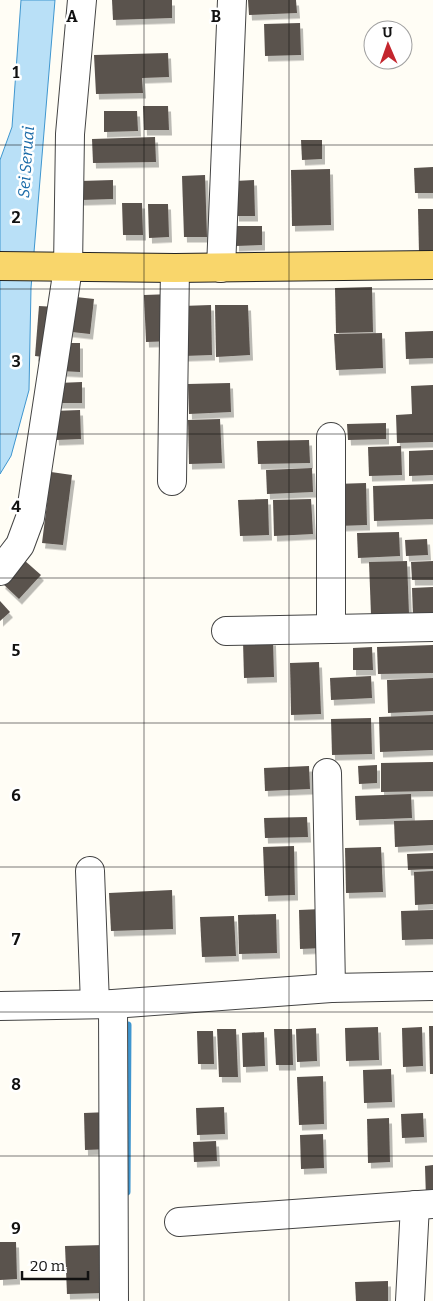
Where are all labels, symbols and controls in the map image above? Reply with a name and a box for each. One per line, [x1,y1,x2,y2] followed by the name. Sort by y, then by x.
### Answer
[66,7,78,26] text: A
[211,7,221,26] text: B
[363,20,413,70] north arrow
[382,24,394,41] text: U
[13,63,20,82] text: 1
[14,125,38,199] water label: Sei Seruai
[11,208,21,227] text: 2
[11,352,21,371] text: 3
[11,497,21,516] text: 4
[12,641,21,660] text: 5
[11,786,21,805] text: 6
[12,930,21,949] text: 7
[11,1075,21,1094] text: 8
[11,1219,21,1238] text: 9
[22,1248,89,1280] scale bar
[30,1257,66,1275] text: 20 m

